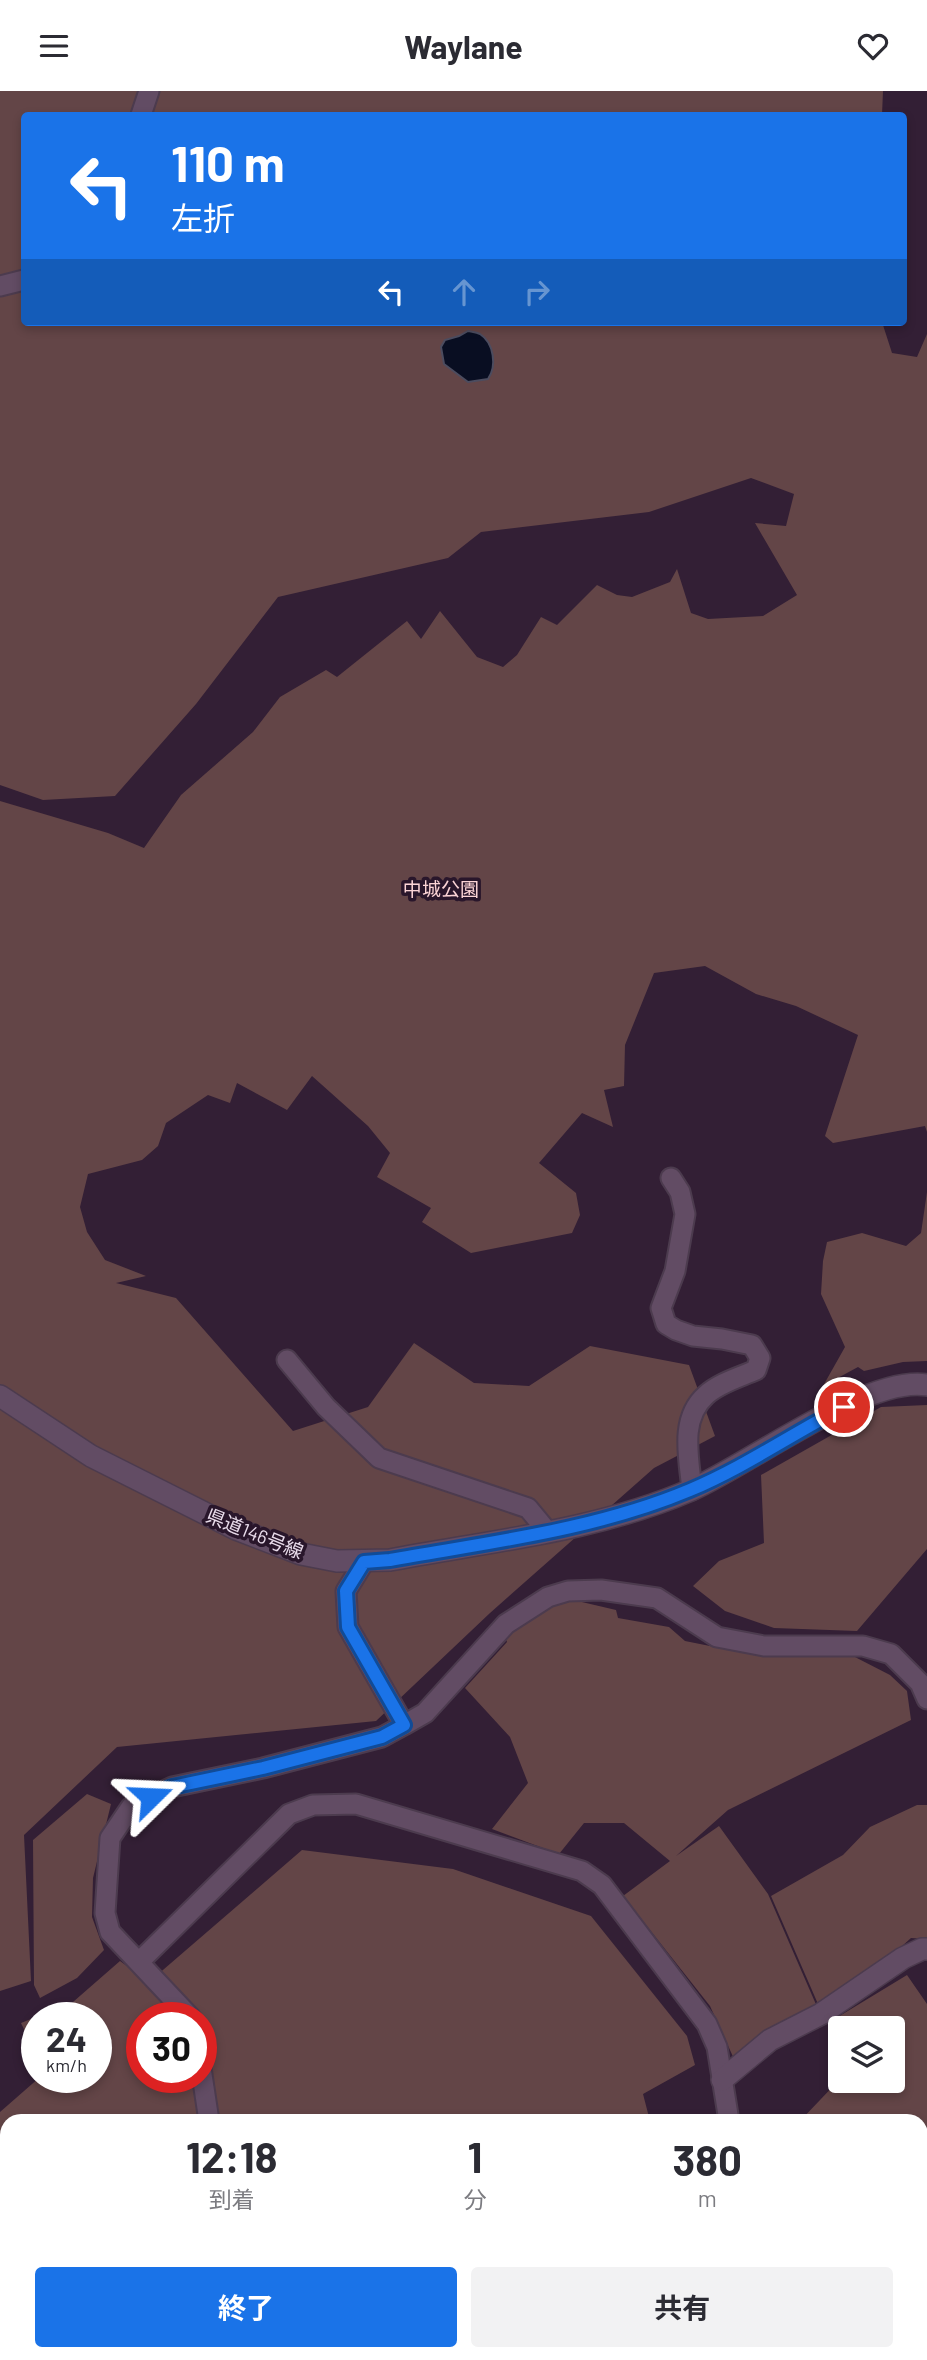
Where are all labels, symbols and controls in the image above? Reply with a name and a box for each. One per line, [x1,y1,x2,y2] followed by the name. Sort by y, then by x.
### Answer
[35,27,73,65] icon: menu
[404,27,523,65] text: Waylane
[854,27,892,65] icon: heart
[171,133,285,192] text: 110 m
[56,140,147,231] icon: left
[171,198,235,236] text: 左折
[372,273,410,311] icon: left
[445,273,483,311] icon: ahead
[518,273,556,311] icon: right
[403,877,479,900] park label: 中城公園
[814,1377,874,1437] pin
[825,1388,863,1426] icon: arrive
[203,1503,307,1563] street label: 県道146号線
[114,1760,188,1834] position arrow
[126,2002,217,2093] speed limit sign: 30
[828,2016,905,2093] map controls
[828,2016,905,2093] button: layers
[46,2017,87,2059] text: 24
[46,2054,87,2076] text: km/h
[186,2131,277,2181] text: 12:18
[468,2131,482,2181] text: 1
[673,2134,742,2184] text: 380
[698,2184,717,2212] text: m
[209,2185,255,2213] text: 到着
[463,2185,486,2213] text: 分
[35,2267,457,2347] button: 終了
[471,2267,893,2347] button: 共有

